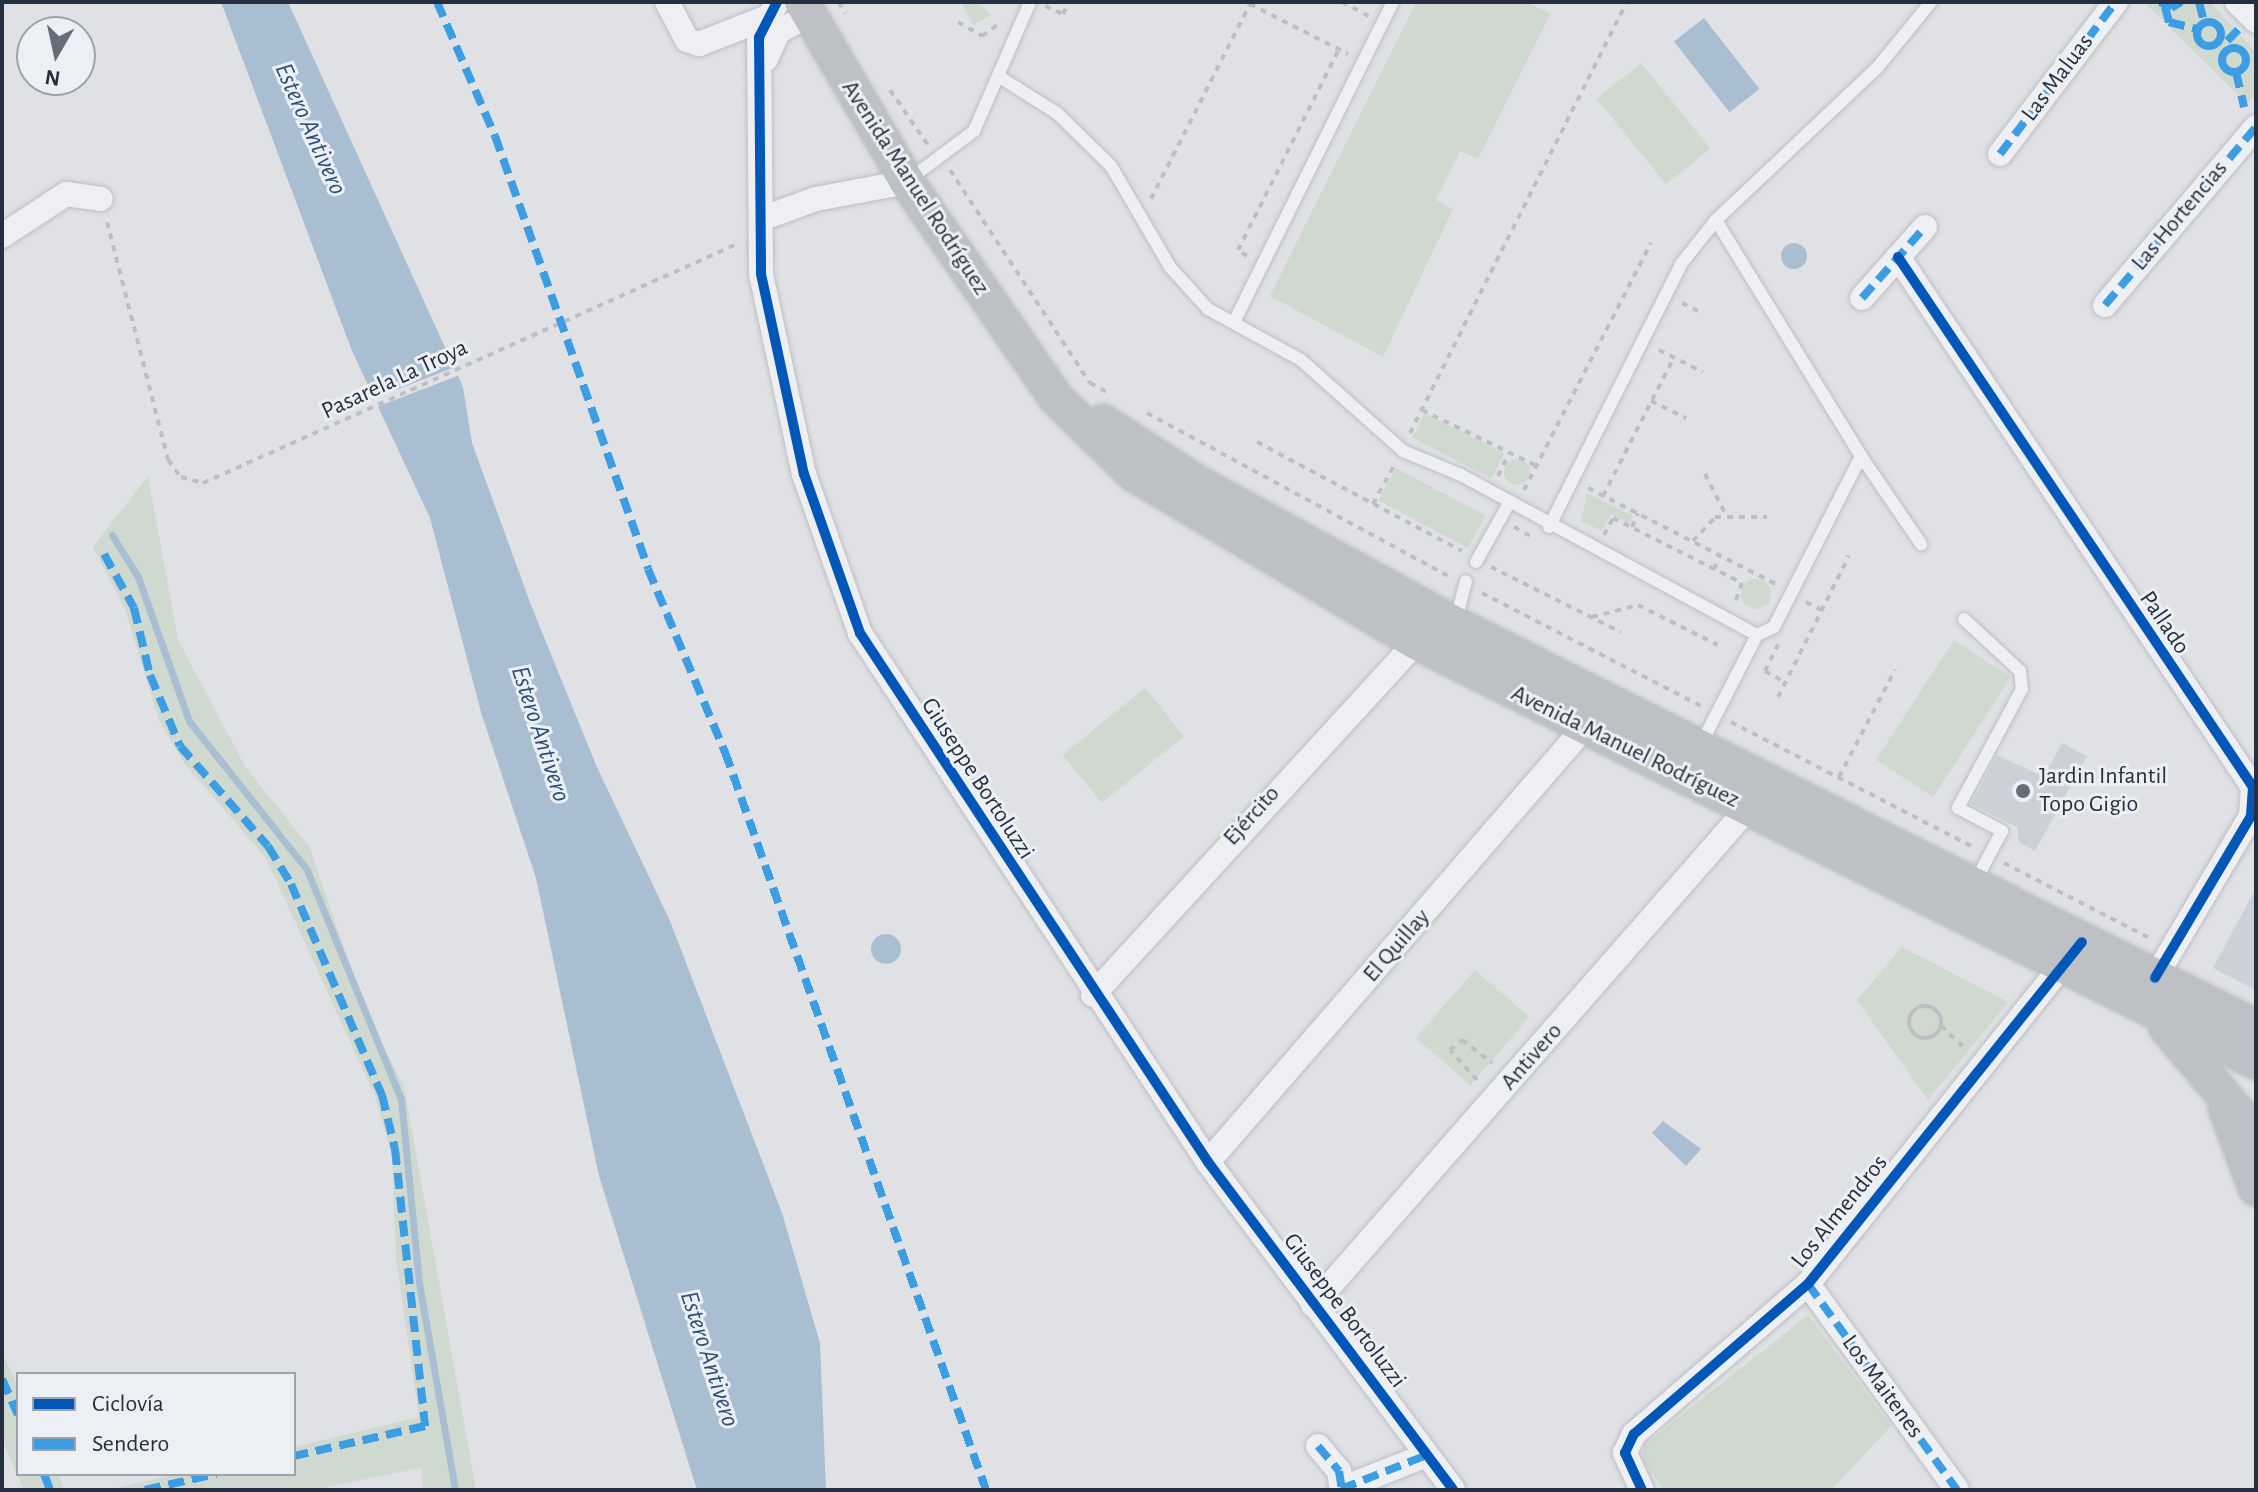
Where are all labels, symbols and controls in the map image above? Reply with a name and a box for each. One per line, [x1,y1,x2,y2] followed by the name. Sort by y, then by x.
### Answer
[16,16,96,96] north arrow
[2016,29,2100,127] street label: Las Maluas
[267,58,353,200] water label: Estero Antivero
[43,66,62,90] text: N
[835,75,995,301] street label: Avenida Manuel Rodríguez
[2126,155,2234,277] street label: Las Hortencias
[317,334,473,426] street label: Pasarela La Troya
[2132,586,2196,660] street label: Pallado
[503,662,577,806] water label: Estero Antivero
[1506,679,1744,815] street label: Avenida Manuel Rodríguez
[914,693,1040,865] street label: Giuseppe Bortoluzzi
[2039,763,2167,819] place label: Jardin Infantil Topo Gigio
[1218,780,1286,852] street label: Ejército
[2014,782,2032,800] marker: Jardin Infantil Topo Gigio
[1357,903,1437,989] street label: El Quillay
[1495,1017,1569,1097] street label: Antivero
[1786,1149,1894,1275] street label: Los Almendros
[1276,1228,1412,1394] street label: Giuseppe Bortoluzzi
[672,1287,746,1431] water label: Estero Antivero
[1835,1330,1929,1444] street label: Los Maitenes
[16,1372,296,1476] legend
[92,1392,164,1416] text: Ciclovía
[92,1432,169,1456] text: Sendero

